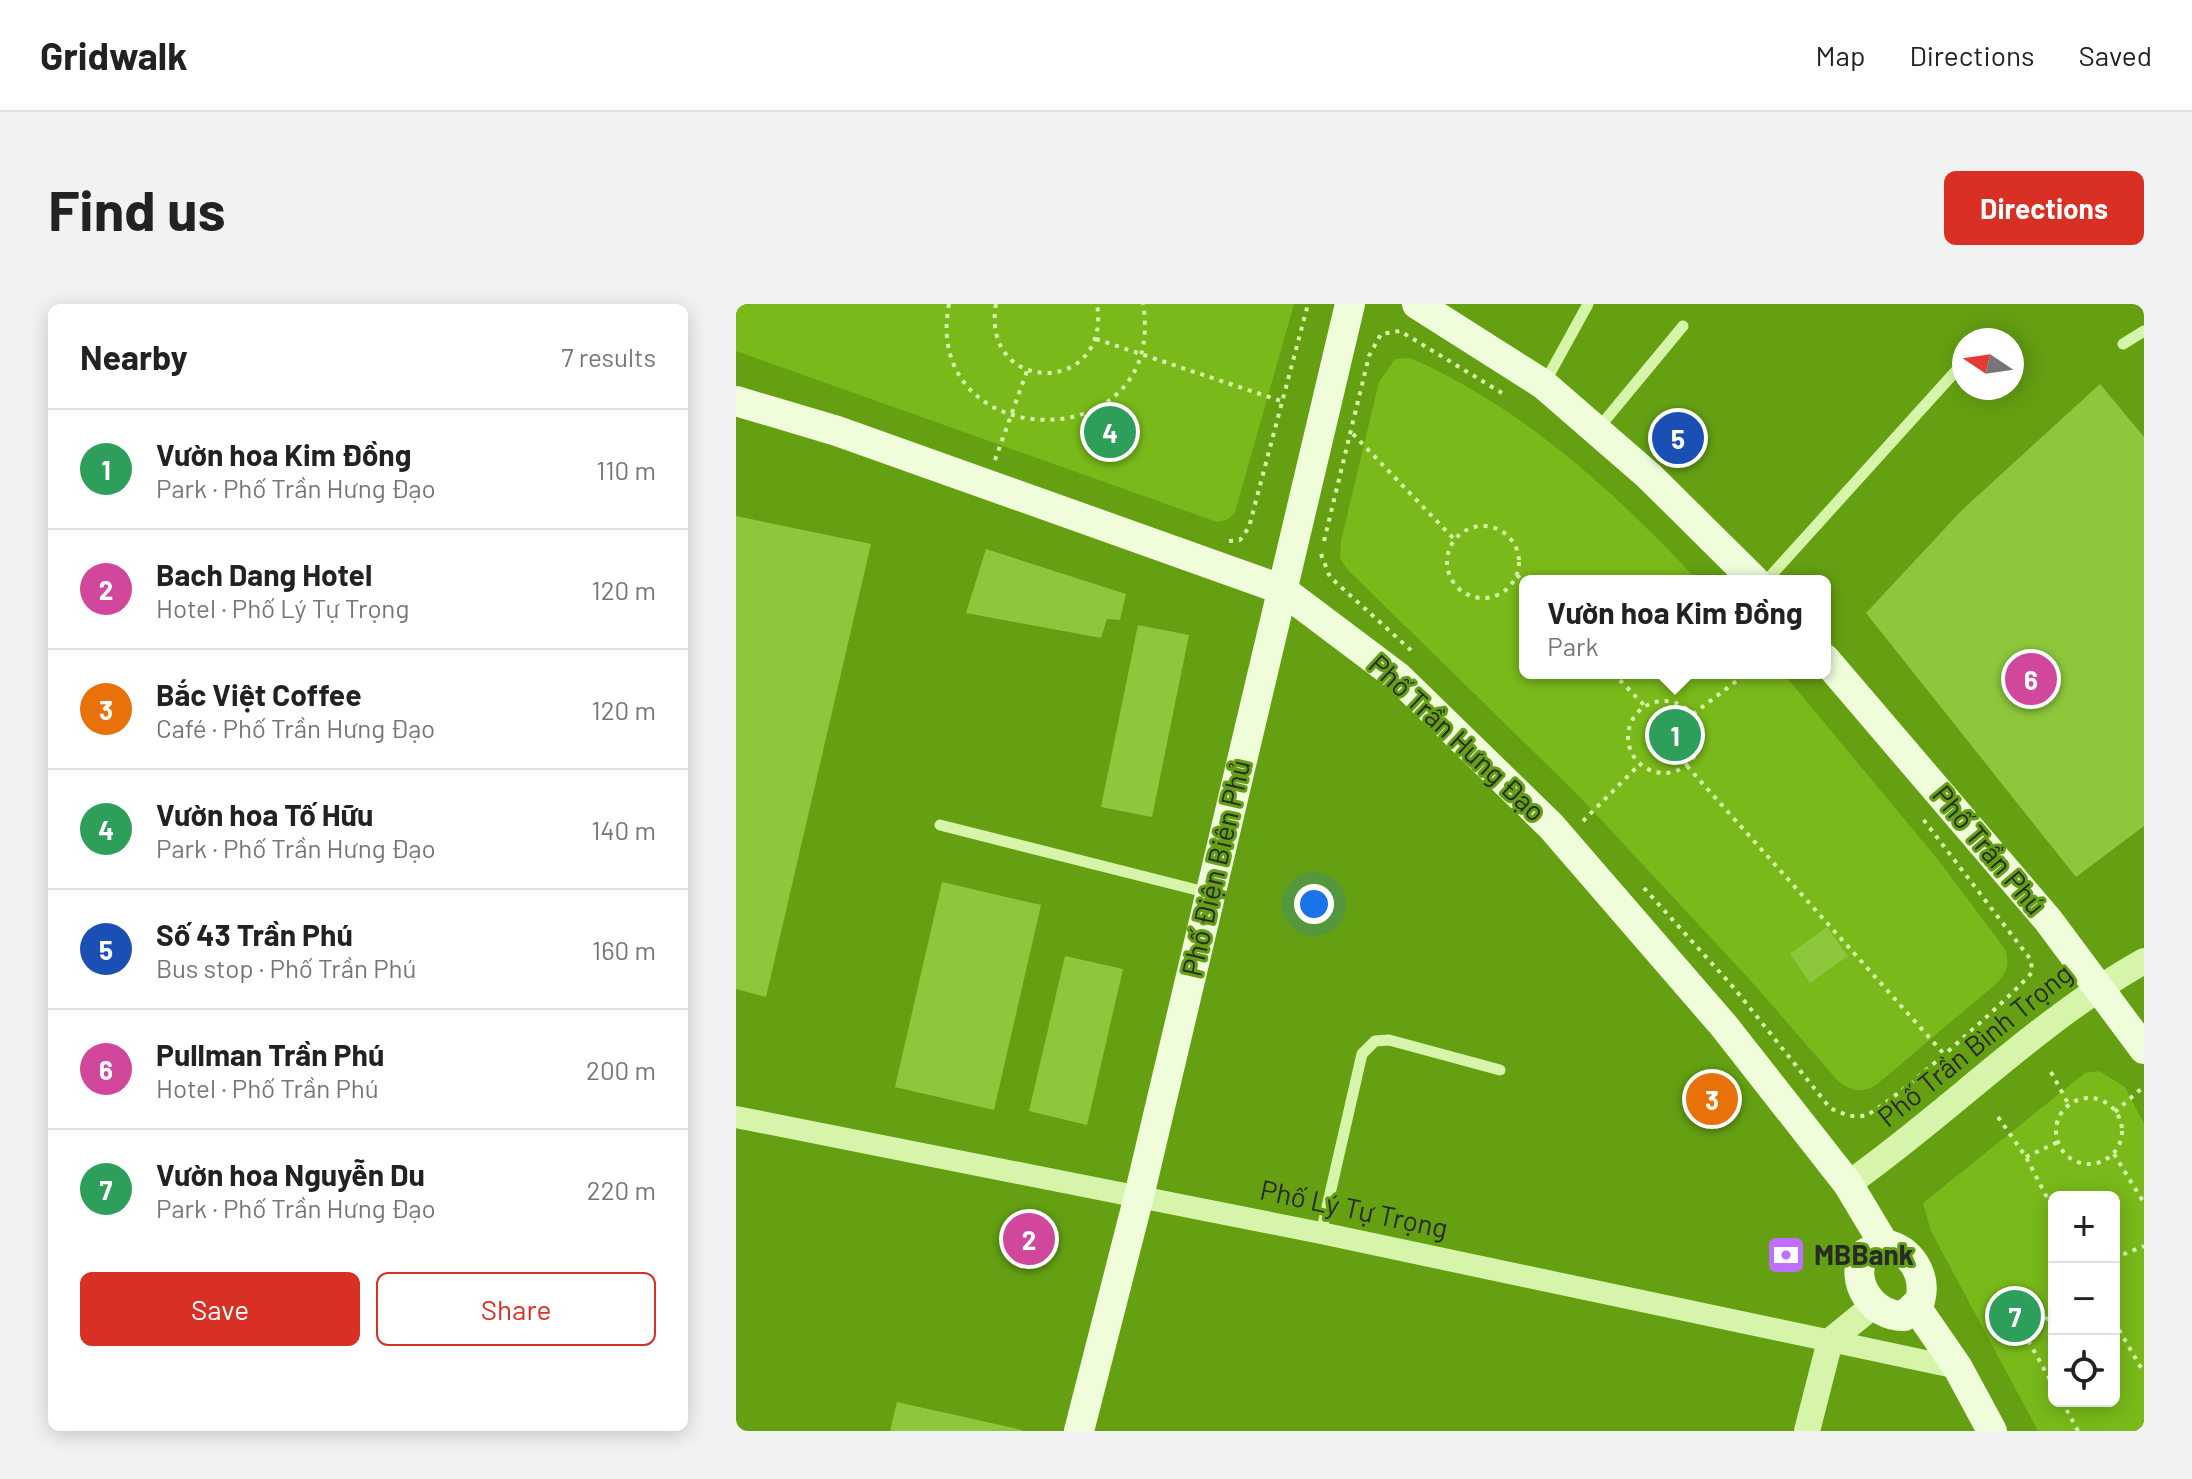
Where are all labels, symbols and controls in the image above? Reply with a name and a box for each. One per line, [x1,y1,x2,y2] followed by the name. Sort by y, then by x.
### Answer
[40,32,187,78] text: Gridwalk
[1816,38,1865,72] text: Map
[1909,38,2035,72] text: Directions
[2079,38,2152,72] text: Saved
[1944,171,2144,245] button: Directions
[48,175,226,242] text: Find us
[1952,328,2024,400] north arrow
[80,336,188,377] text: Nearby
[561,341,656,372] text: 7 results
[1084,402,1136,462] pin: 4
[1652,408,1704,468] pin: 5
[156,436,411,472] text: Vườn hoa Kim Đồng
[101,454,111,485] text: 1
[596,454,656,485] text: 110 m
[156,472,436,503] text: Park · Phố Trần Hưng Đạo
[156,556,372,592] text: Bach Dang Hotel
[99,574,113,605] text: 2
[592,574,656,605] text: 120 m
[1519,575,1831,679] popup
[156,592,409,623] text: Hotel · Phố Lý Tự Trọng
[1547,594,1803,630] text: Vườn hoa Kim Đồng
[1547,630,1598,661] text: Park
[1362,647,1553,828] street label: Phố Trần Hưng Đạo
[2005,649,2057,709] pin: 6
[156,676,362,712] text: Bắc Việt Coffee
[99,694,113,725] text: 3
[592,694,656,725] text: 120 m
[1649,705,1701,765] pin: 1
[156,712,435,743] text: Café · Phố Trần Hưng Đạo
[1174,756,1256,979] street label: Phố Điện Biên Phủ
[1926,778,2054,921] street label: Phố Trần Phú
[156,796,373,832] text: Vườn hoa Tố Hữu
[98,814,114,845] text: 4
[591,814,656,845] text: 140 m
[156,832,436,863] text: Park · Phố Trần Hưng Đạo
[1294,884,1334,924] your location
[156,916,353,952] text: Số 43 Trần Phú
[99,934,113,965] text: 5
[592,934,656,965] text: 160 m
[156,952,417,983] text: Bus stop · Phố Trần Phú
[1870,955,2079,1133] street label: Phố Trần Bình Trọng
[156,1036,384,1072] text: Pullman Trần Phú
[99,1054,113,1085] text: 6
[586,1054,656,1085] text: 200 m
[1686,1069,1738,1129] pin: 3
[156,1072,379,1103] text: Hotel · Phố Trần Phú
[156,1156,425,1192] text: Vườn hoa Nguyễn Du
[1257,1172,1451,1245] street label: Phố Lý Tự Trọng
[100,1174,112,1205] text: 7
[587,1174,656,1205] text: 220 m
[2048,1191,2120,1407] map controls
[2048,1191,2120,1263] button: +
[156,1192,436,1223] text: Park · Phố Trần Hưng Đạo
[1003,1209,1055,1269] pin: 2
[1765,1234,1807,1276] bank icon: MBBank
[1814,1237,1914,1271] place label: MBBank
[2048,1263,2120,1335] button: −
[80,1272,360,1346] button: Save
[376,1272,656,1346] button: Share
[1989,1286,2041,1346] pin: 7
[2048,1335,2120,1407] button: locate

